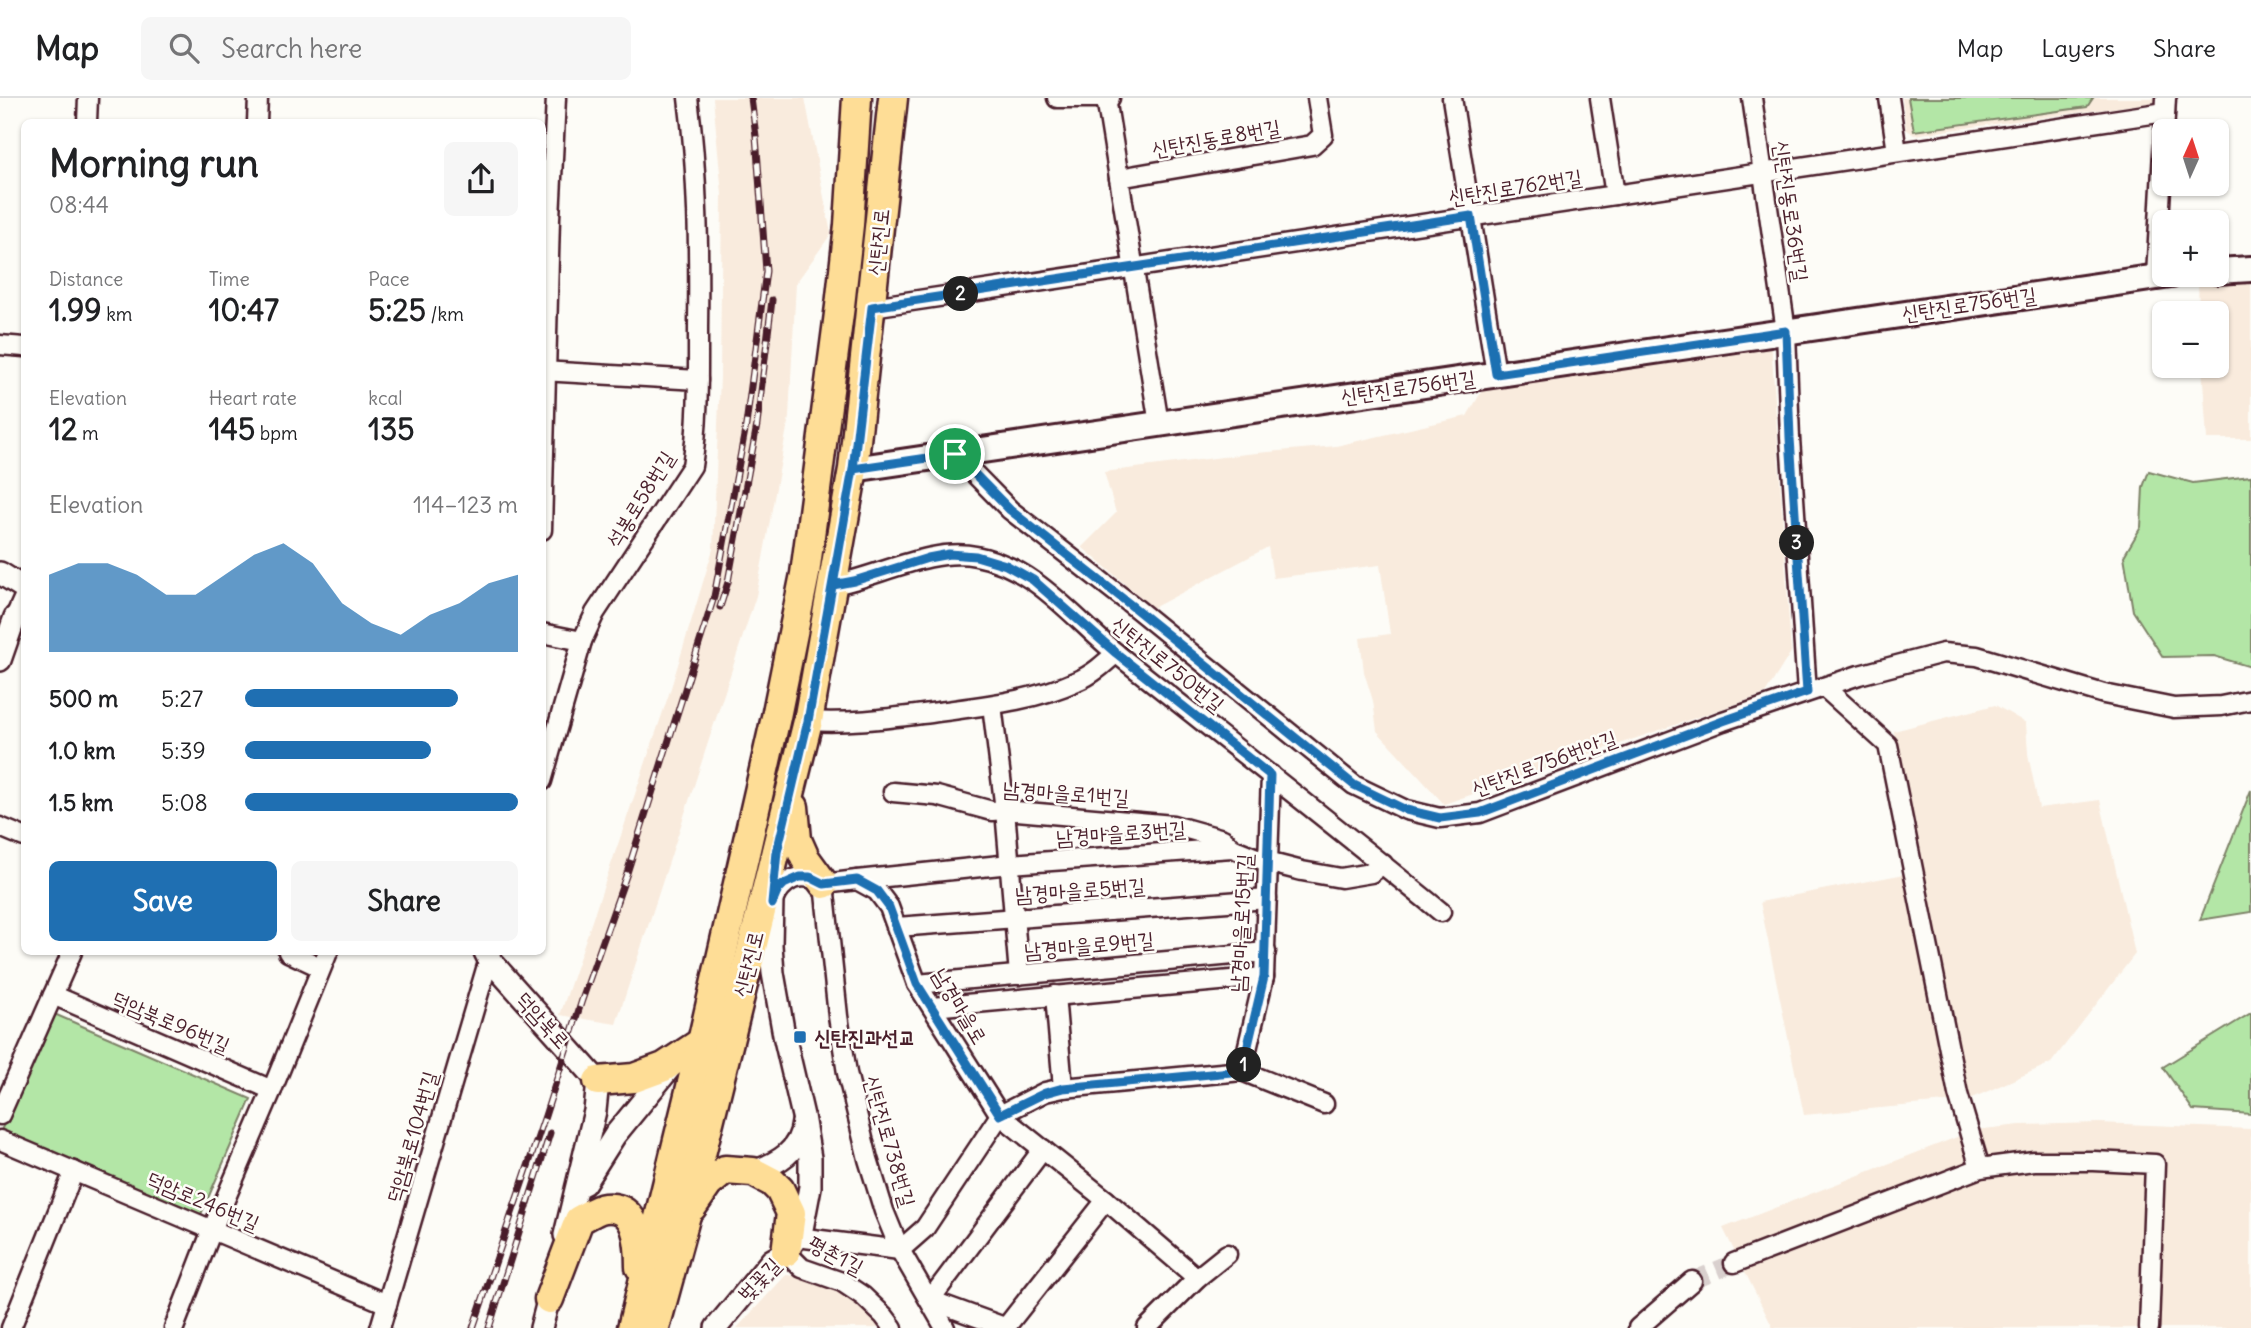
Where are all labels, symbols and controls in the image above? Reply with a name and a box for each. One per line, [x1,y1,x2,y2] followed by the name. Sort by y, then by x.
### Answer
[141,17,631,80] search box
[35,27,99,69] text: Map
[165,29,203,67] icon: search
[221,32,362,65] text: Search here
[1957,33,2003,63] text: Map
[2041,33,2115,63] text: Layers
[2153,33,2216,63] text: Share
[1149,113,1283,163] street label: 신탄진동로8번길
[2152,119,2230,196] north arrow
[2152,119,2229,378] map controls
[1768,139,1814,283] street label: 신탄진동로36번길
[49,140,259,187] text: Morning run
[444,142,518,216] button: share
[1446,163,1584,211] street label: 신탄진로762번길
[49,190,109,219] text: 08:44
[861,207,895,277] street label: 신탄진로
[2152,210,2229,287] button: +
[49,267,123,291] text: Distance
[209,267,250,291] text: Time
[368,267,410,291] text: Pace
[944,276,978,312] pin: 2
[955,281,966,305] text: 2
[1900,281,2038,327] street label: 신탄진로756번길
[49,291,102,329] text: 1.99
[209,291,279,329] text: 10:47
[368,291,426,329] text: 5:25
[2152,301,2229,378] button: −
[102,302,133,326] text: km
[426,302,464,326] text: /km
[1339,364,1477,410] street label: 신탄진로756번길
[49,386,127,410] text: Elevation
[209,386,297,410] text: Heart rate
[368,386,403,410] text: kcal
[49,410,77,448] text: 12
[209,410,255,448] text: 145
[368,410,415,448] text: 135
[77,421,99,445] text: m
[255,421,298,445] text: bpm
[925,424,985,484] pin
[936,435,974,473] icon: arrive
[600,446,680,552] street label: 석봉로58번길
[49,490,143,519] text: Elevation
[413,490,518,519] text: 114–123 m
[1780,526,1814,560] pin: 3
[1791,530,1802,554] text: 3
[1106,610,1230,718] street label: 신탄진로750번길
[49,684,118,713] text: 500 m
[161,684,203,713] text: 5:27
[1468,724,1620,802] street label: 신탄진로756번안길
[49,736,115,765] text: 1.0 km
[161,736,206,765] text: 5:39
[1002,775,1130,811] street label: 남경마을로1번길
[49,788,114,817] text: 1.5 km
[161,788,208,817] text: 5:08
[1055,815,1187,851] street label: 남경마을로3번길
[1224,853,1258,993] street label: 남경마을로15번길
[49,861,277,941] button: Save
[291,861,518,941] button: Share
[1014,872,1146,908] street label: 남경마을로5번길
[1023,926,1155,964] street label: 남경마을로9번길
[727,928,769,1000] street label: 신탄진로
[927,963,993,1049] street label: 남경마을로
[108,985,234,1059] street label: 덕암북로96번길
[510,986,576,1054] street label: 덕암북로
[814,1024,915,1051] place label: 신탄진과선교
[792,1029,808,1045] marker: 신탄진과선교
[1226,1048,1262,1082] pin: 1
[1240,1052,1247,1076] text: 1
[380,1068,444,1206] street label: 덕암북로104번길
[858,1072,922,1210] street label: 신탄진로738번길
[143,1165,264,1237] street label: 덕암로246번길
[804,1229,868,1281] street label: 평촌1길
[732,1251,786,1307] street label: 벚꽃길

